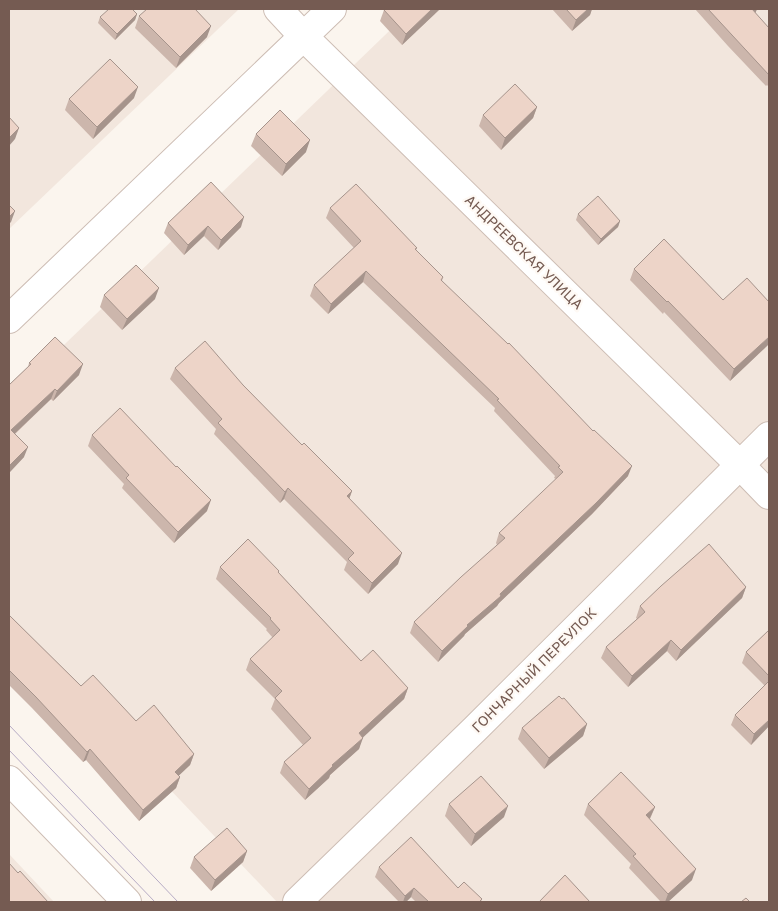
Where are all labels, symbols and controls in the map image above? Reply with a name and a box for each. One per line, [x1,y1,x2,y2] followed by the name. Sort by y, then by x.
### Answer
[462,191,587,313] street label: АНДРЕЕВСКАЯ УЛИЦА
[468,604,600,736] street label: ГОНЧАРНЫЙ ПЕРЕУЛОК

